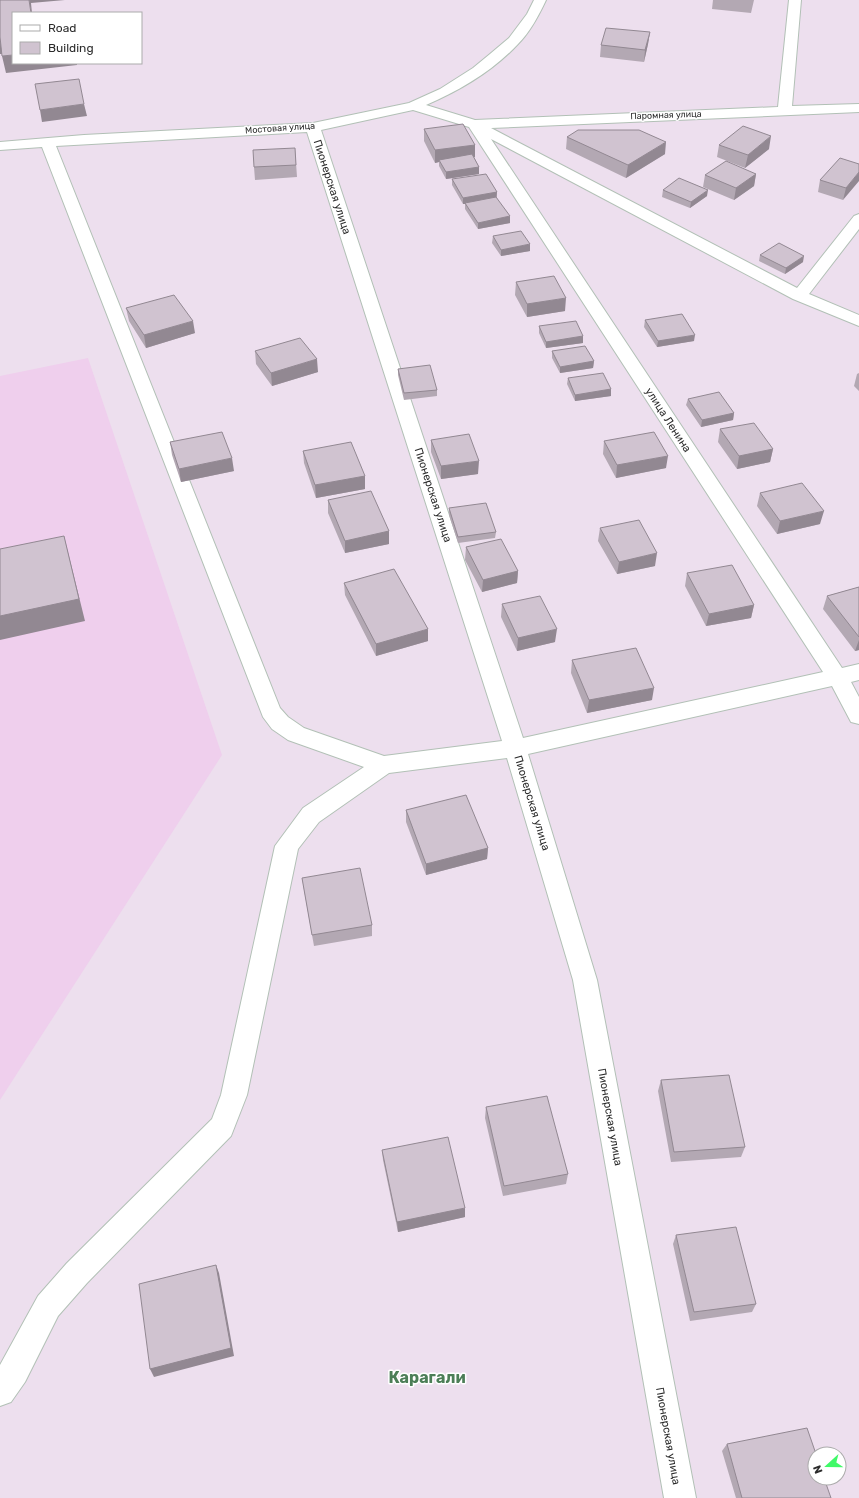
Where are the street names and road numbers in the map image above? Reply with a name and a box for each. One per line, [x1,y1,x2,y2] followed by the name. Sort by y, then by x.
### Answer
[630,109,702,121] street label: Паромная улица
[245,121,315,135] street label: Мостовая улица
[311,138,353,236] street label: Пионерская улица
[642,385,694,455] street label: улица Ленина
[412,446,454,544] street label: Пионерская улица
[511,754,553,852] street label: Пионерская улица
[595,1067,625,1167] street label: Пионерская улица
[653,1386,683,1486] street label: Пионерская улица

